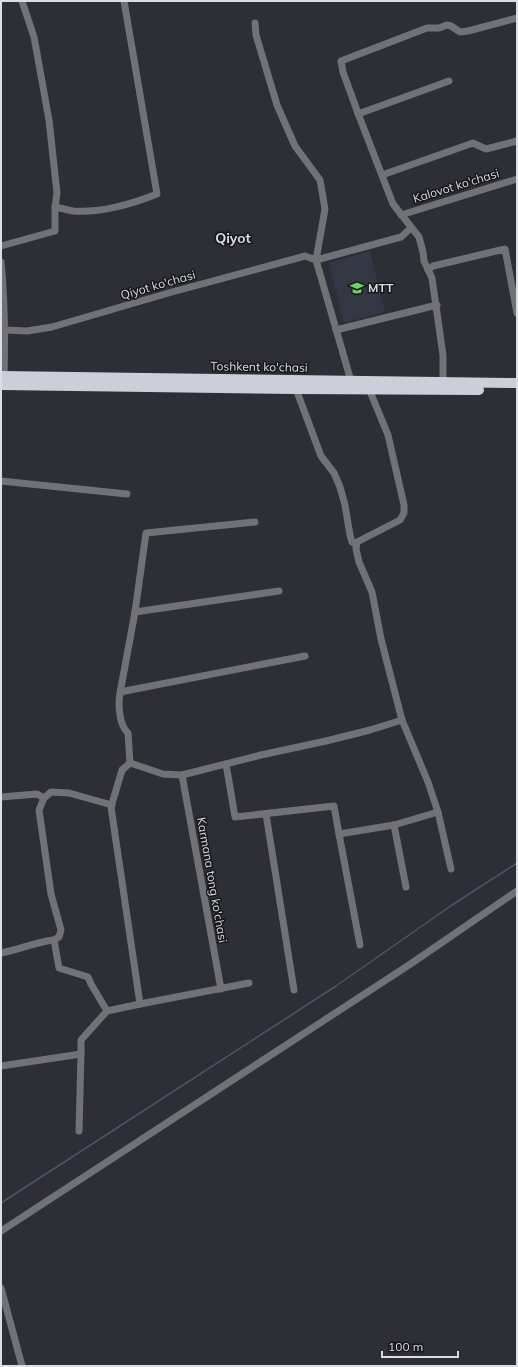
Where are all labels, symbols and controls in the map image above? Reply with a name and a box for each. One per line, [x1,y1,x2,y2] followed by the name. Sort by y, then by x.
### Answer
[411,165,501,206] street label: Kalovot ko'chasi
[215,229,252,247] district label: Qiyot
[119,267,197,302] street label: Qiyot ko'chasi
[349,280,365,296] school or university icon: MTT
[368,280,394,295] place label: MTT
[210,358,308,375] street label: Toshkent ko'chasi
[194,816,231,944] street label: Karmana tong ko'chasi
[382,1333,458,1359] scale bar
[388,1339,423,1354] text: 100 m

